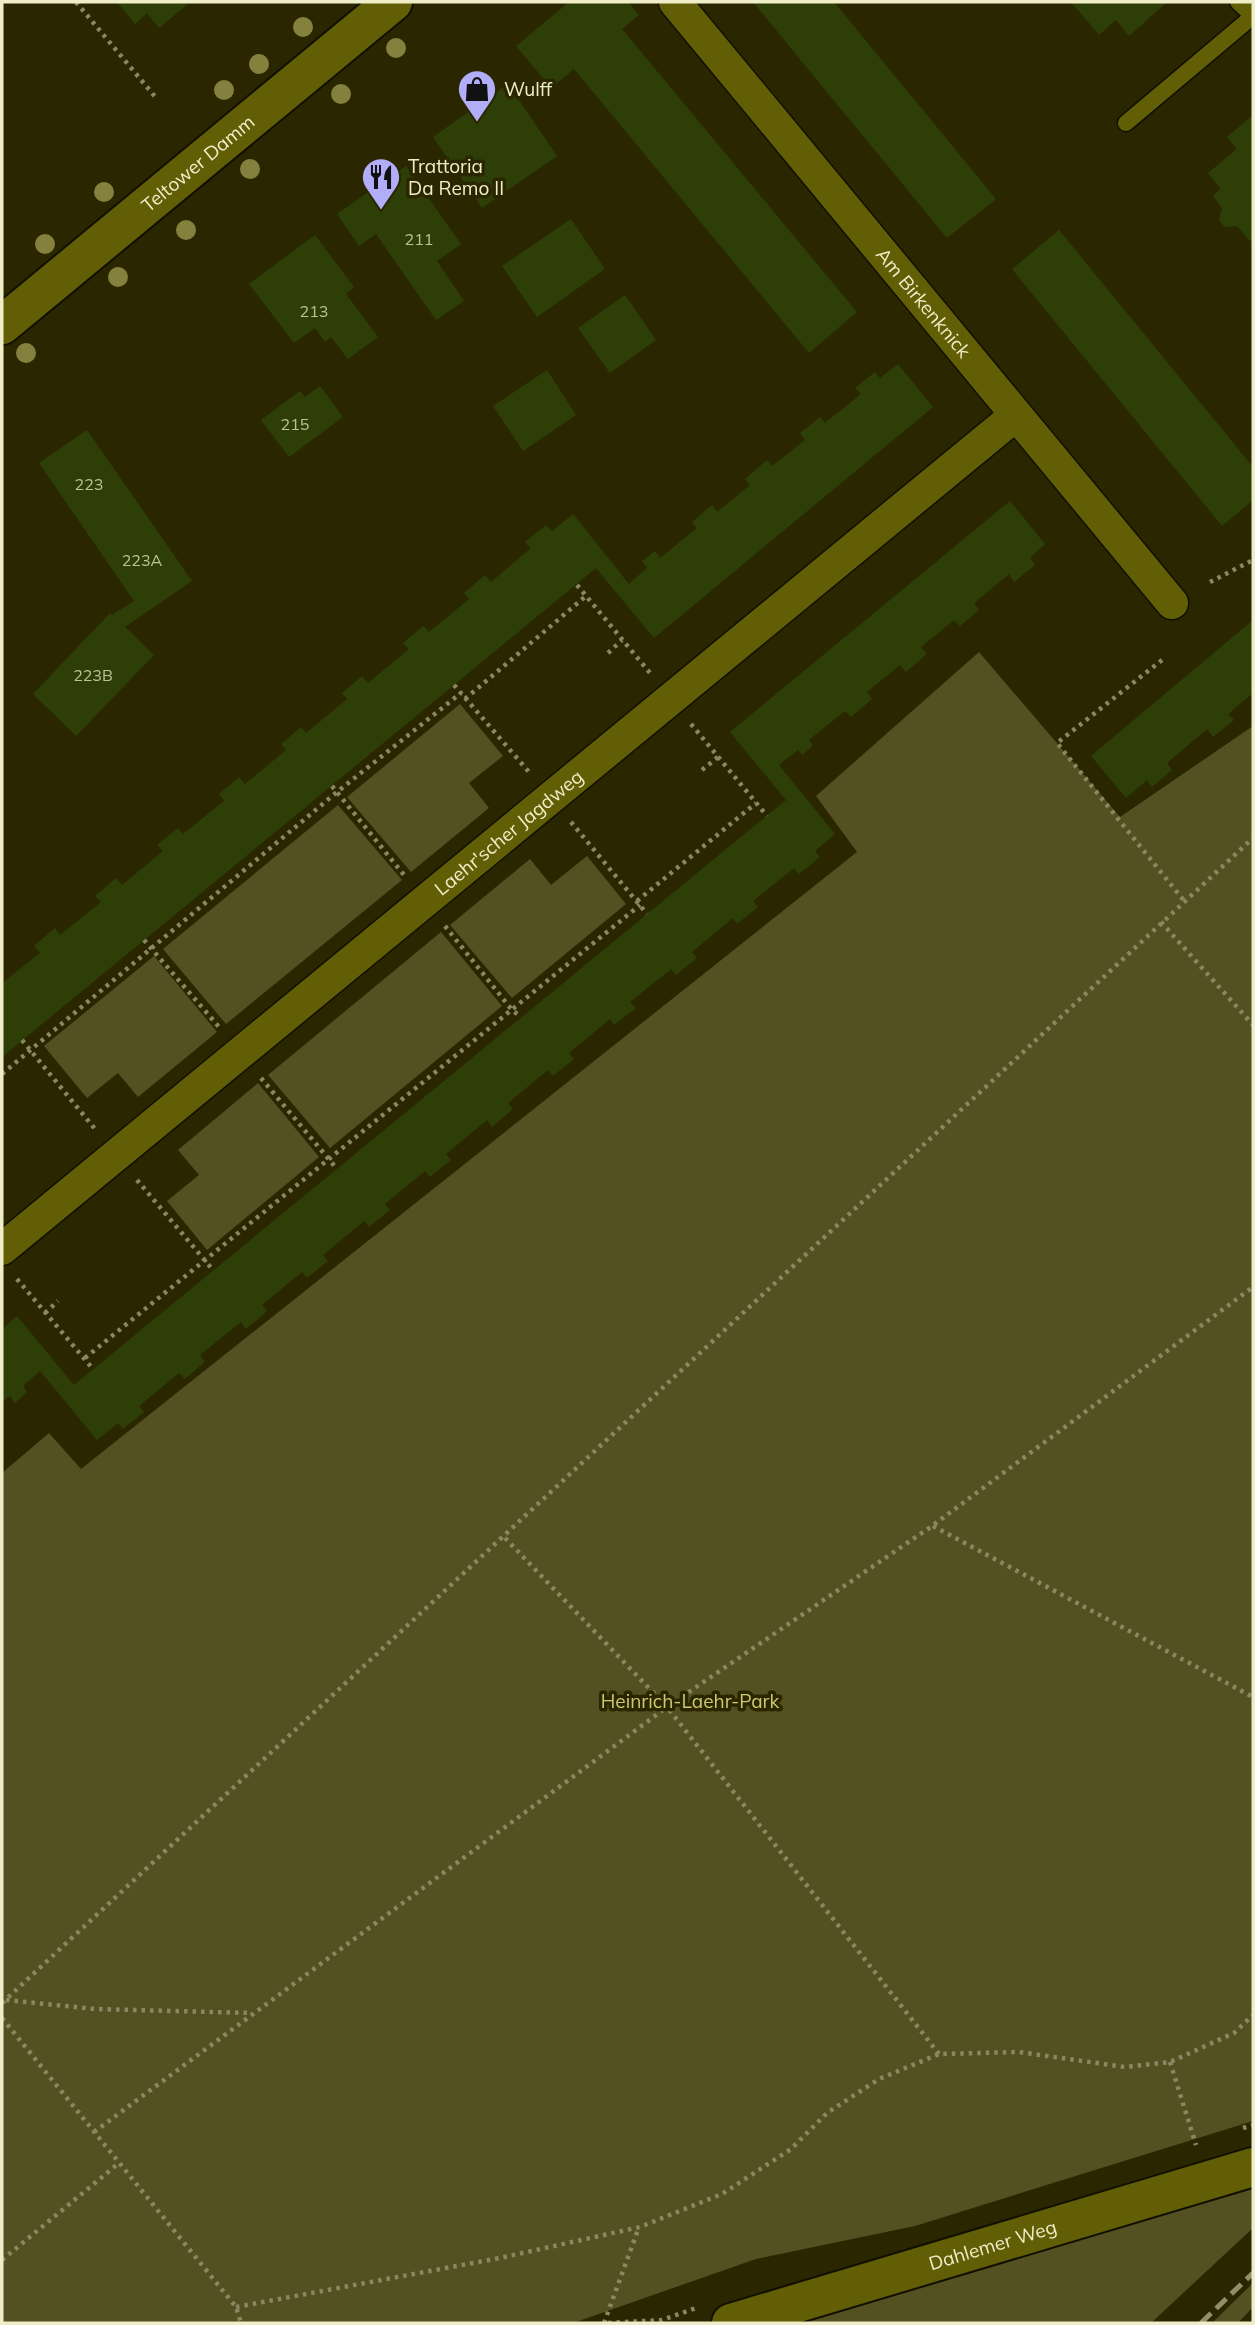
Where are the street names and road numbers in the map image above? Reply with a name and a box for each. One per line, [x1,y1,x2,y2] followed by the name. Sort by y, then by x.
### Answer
[136,109,259,217] street label: Teltower Damm
[871,243,976,363] street label: Am Birkenknick
[429,764,588,900] street label: Laehr'scher Jagdweg
[926,2214,1059,2275] street label: Dahlemer Weg

